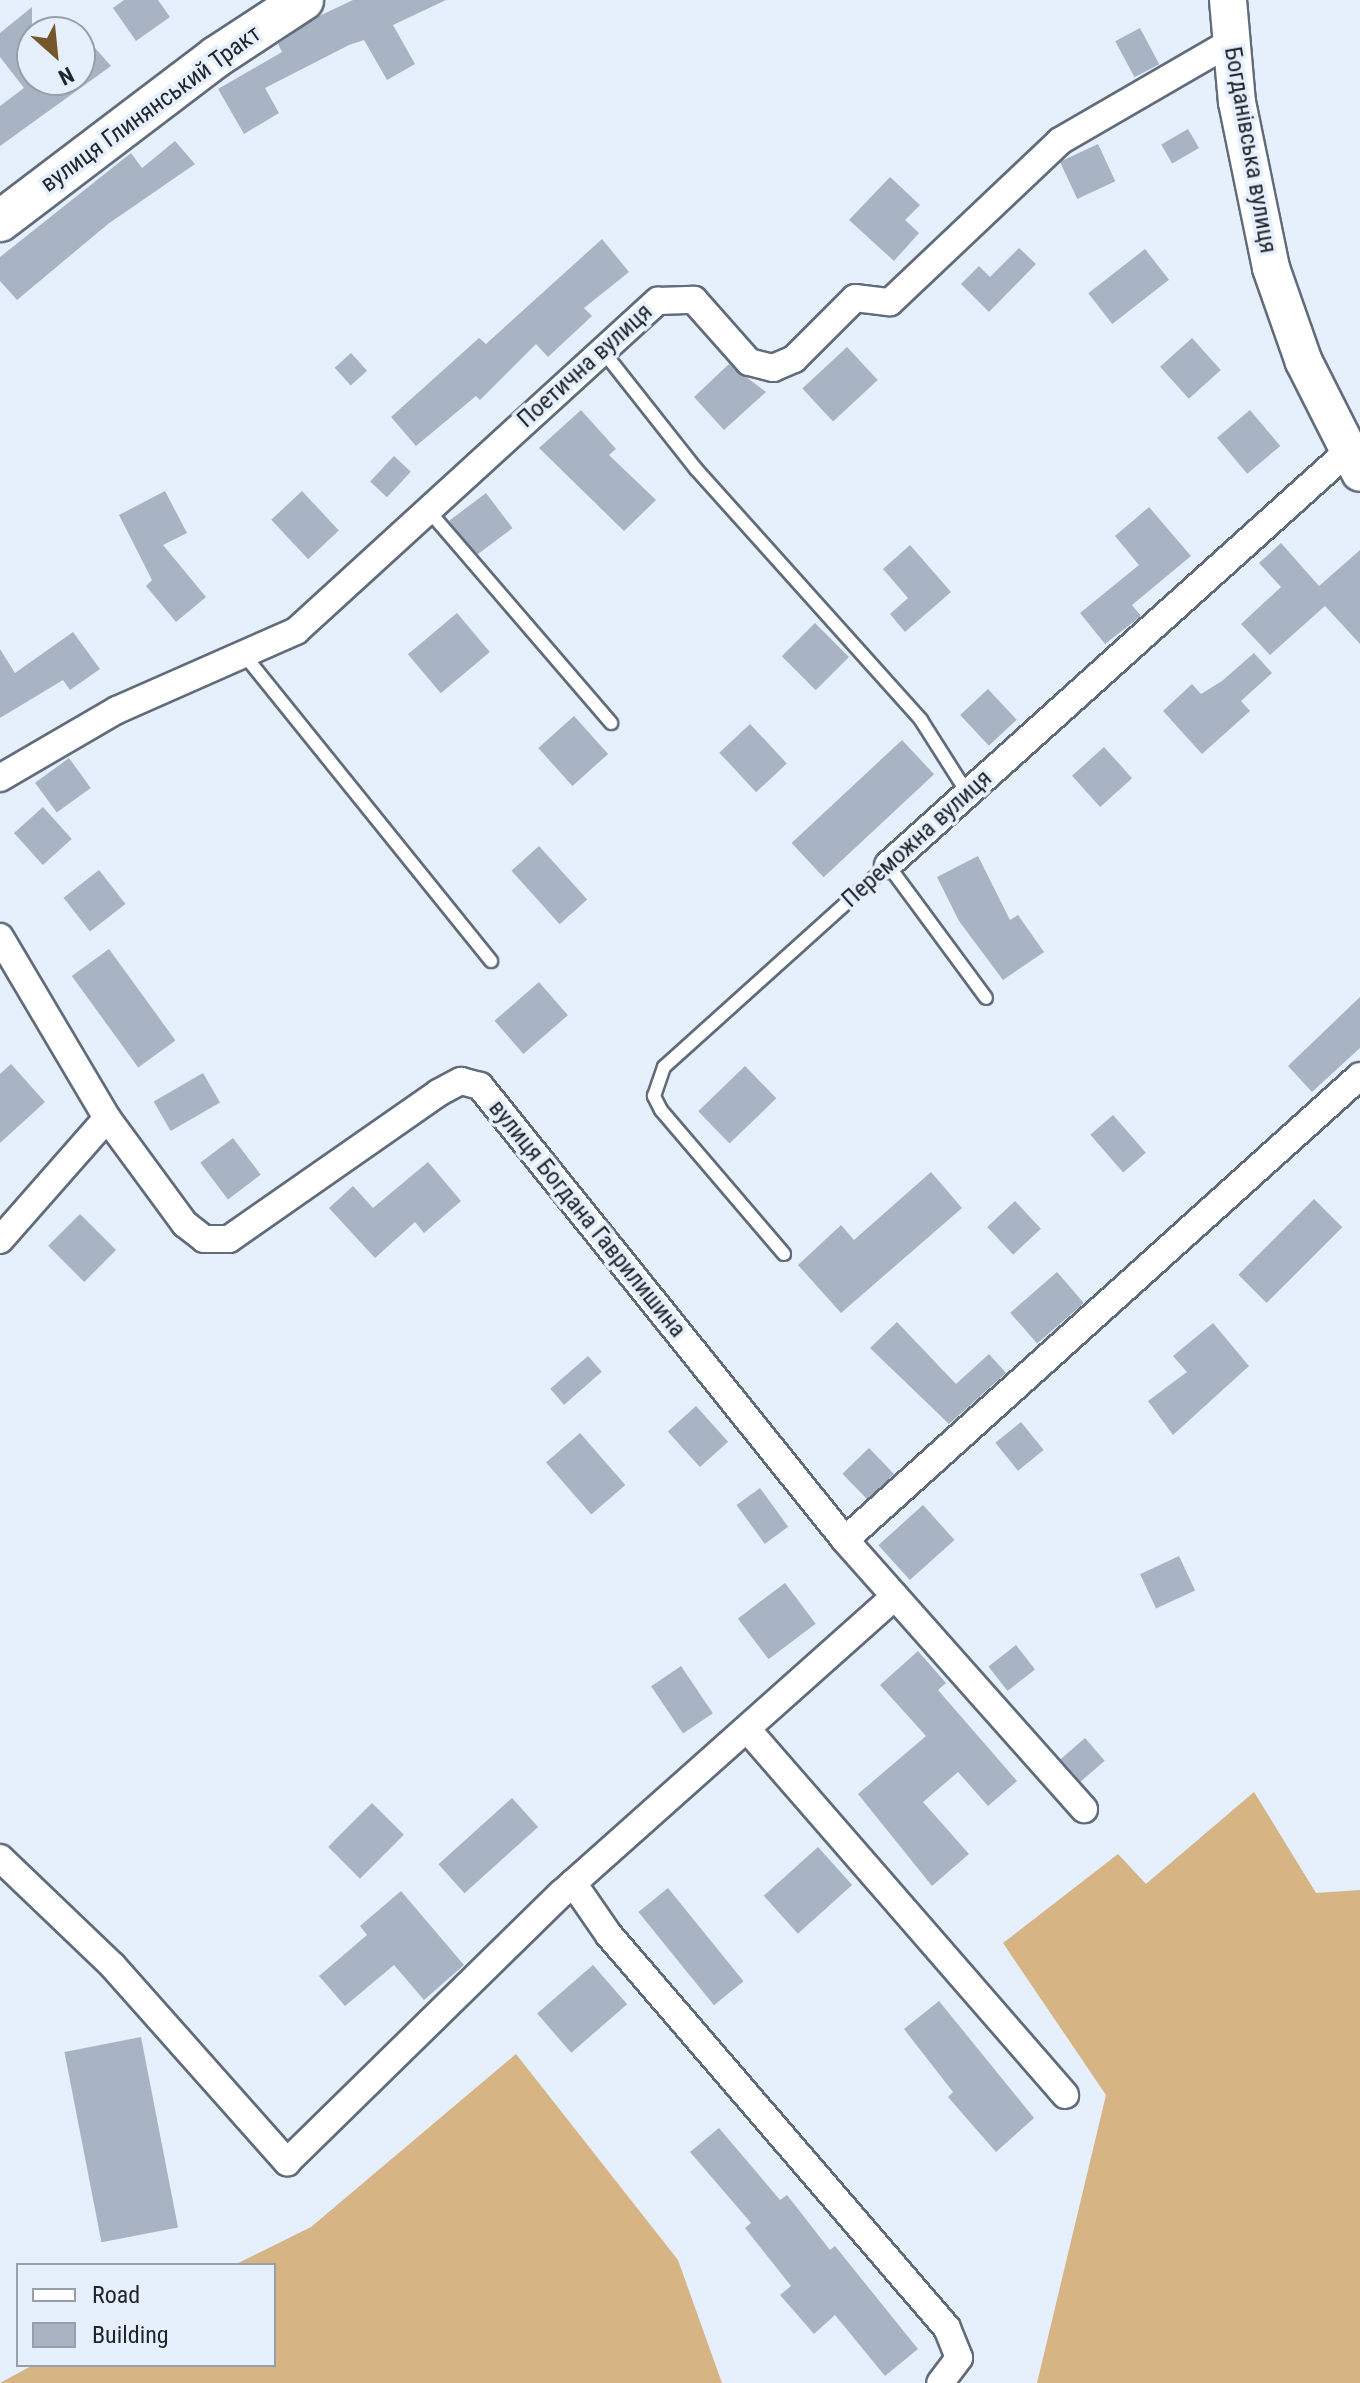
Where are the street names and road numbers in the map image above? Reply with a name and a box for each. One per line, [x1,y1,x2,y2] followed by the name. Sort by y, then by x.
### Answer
[35,19,267,199] street label: вулиця Глинянський Тракт
[1218,45,1282,255] street label: Богданівська вулиця
[512,298,658,434] street label: Поетична вулиця
[836,764,998,914] street label: Переможна вулиця
[482,1095,692,1343] street label: вулиця Богдана Гаврилишина

